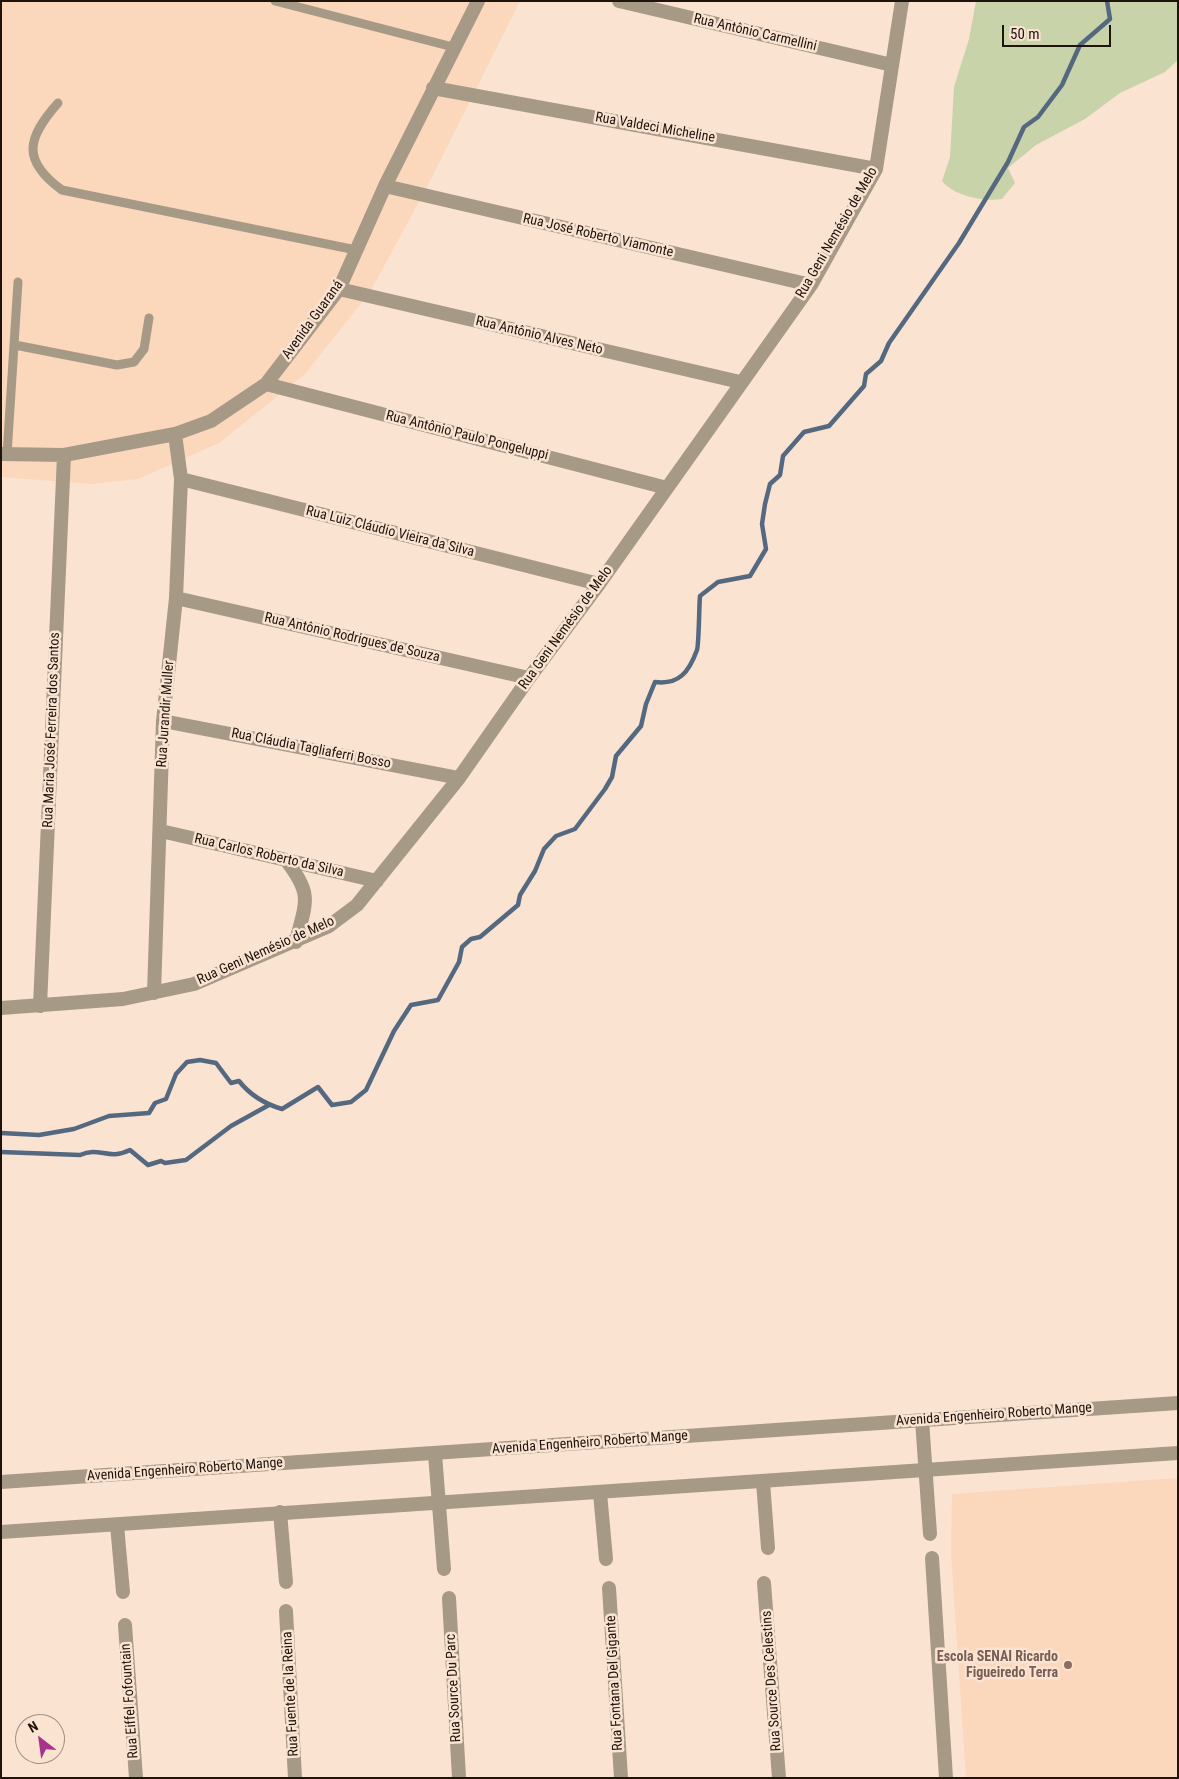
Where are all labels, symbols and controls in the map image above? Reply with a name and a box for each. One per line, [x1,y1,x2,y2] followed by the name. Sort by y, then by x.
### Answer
[692,11,818,55] street label: Rua Antônio Carmellini
[1004,15,1113,47] scale bar
[1010,25,1040,43] text: 50 m
[594,109,716,147] street label: Rua Valdeci Micheline
[793,165,881,301] street label: Rua Geni Nemésio de Melo
[521,211,675,261] street label: Rua José Roberto Viamonte
[279,277,347,363] street label: Avenida Guaraná
[474,313,604,359] street label: Rua Antônio Alves Neto
[384,408,550,464] street label: Rua Antônio Paulo Pongeluppi
[304,503,476,561] street label: Rua Luiz Cláudio Vieira da Silva
[516,563,616,693] street label: Rua Geni Nemésio de Melo
[263,610,441,666] street label: Rua Antônio Rodrigues de Souza
[40,632,64,828] street label: Rua Maria José Ferreira dos Santos
[154,660,178,768] street label: Rua Jurandir Muller
[230,725,392,773] street label: Rua Cláudia Tagliaferri Bosso
[193,831,345,881] street label: Rua Carlos Roberto da Silva
[195,913,337,989] street label: Rua Geni Nemésio de Melo
[896,1400,1092,1430] street label: Avenida Engenheiro Roberto Mange
[492,1428,688,1458] street label: Avenida Engenheiro Roberto Mange
[87,1455,283,1485] street label: Avenida Engenheiro Roberto Mange
[759,1610,785,1752] street label: Rua Source Des Celestins
[603,1615,627,1751] street label: Rua Fontana Del Gigante
[279,1631,303,1757] street label: Rua Fuente de la Reina
[443,1633,465,1743] street label: Rua Source Du Parc
[118,1643,142,1759] street label: Rua Eiffel Fofountain
[937,1649,1058,1681] place label: Escola SENAI Ricardo Figueiredo Terra
[1062,1659,1074,1671] marker: Escola SENAI Ricardo Figueiredo Terra
[15,1714,65,1764] north arrow
[25,1718,41,1736] text: N

